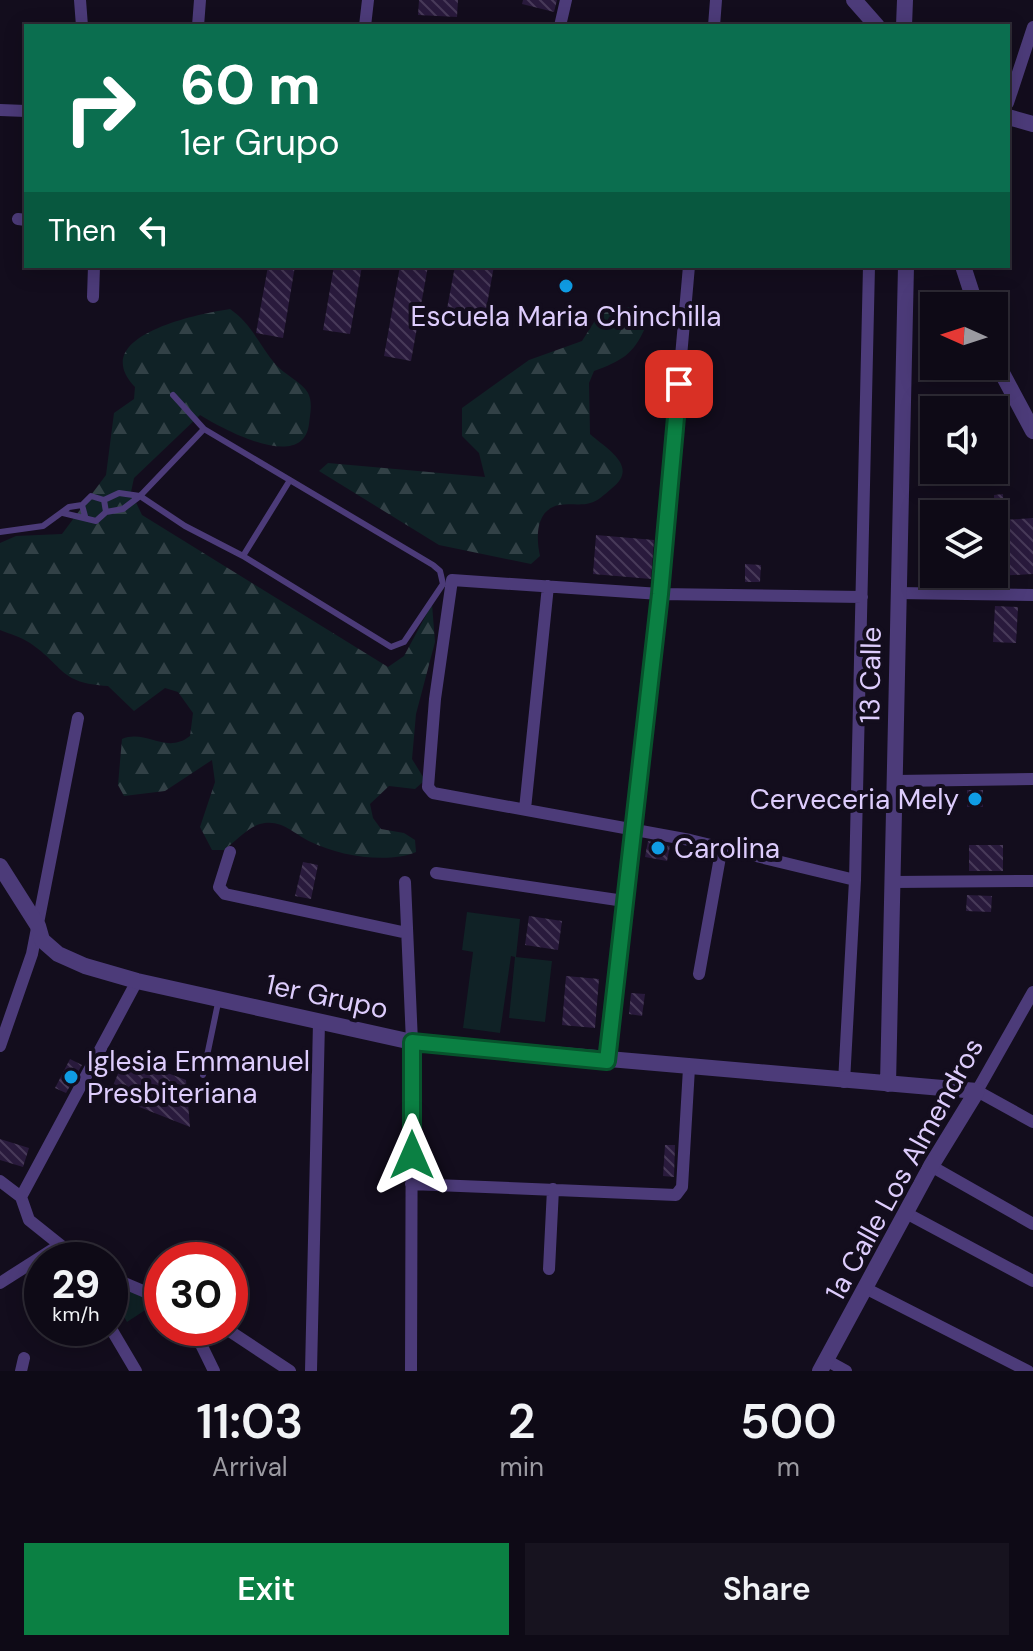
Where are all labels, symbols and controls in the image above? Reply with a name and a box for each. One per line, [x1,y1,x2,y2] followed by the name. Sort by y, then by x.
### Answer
[180,48,321,121] text: 60 m
[48,56,152,160] icon: right
[180,119,340,166] text: 1er Grupo
[132,208,176,252] icon: left
[48,211,116,250] text: Then
[557,277,575,295] marker: Escuela Maria Chinchilla
[920,292,1008,380] north arrow
[920,292,1008,588] map controls
[411,298,721,335] place label: Escuela Maria Chinchilla
[645,350,713,418] pin
[657,362,701,406] icon: arrive
[920,396,1008,484] button: sound
[920,500,1008,588] button: layers
[851,626,890,724] street label: 13 Calle
[750,781,959,818] place label: Cerveceria Mely
[966,790,984,808] marker: Cerveceria Mely
[674,830,780,867] place label: Carolina
[649,839,667,857] marker: Carolina
[262,965,391,1027] street label: 1er Grupo
[817,1031,992,1307] street label: 1a Calle Los Almendros
[87,1043,310,1112] place label: Iglesia Emmanuel Presbiteriana
[62,1068,80,1086] marker: Iglesia Emmanuel Presbiteriana
[370,1113,454,1197] position arrow
[144,1242,248,1346] speed limit sign: 30
[52,1258,100,1310] text: 29
[52,1301,100,1327] text: km/h
[196,1390,303,1453] text: 11:03
[508,1390,536,1453] text: 2
[740,1390,837,1453] text: 500
[212,1450,288,1484] text: Arrival
[500,1450,544,1484] text: min
[777,1450,800,1484] text: m
[24,1543,509,1635] button: Exit
[525,1543,1009,1635] button: Share

